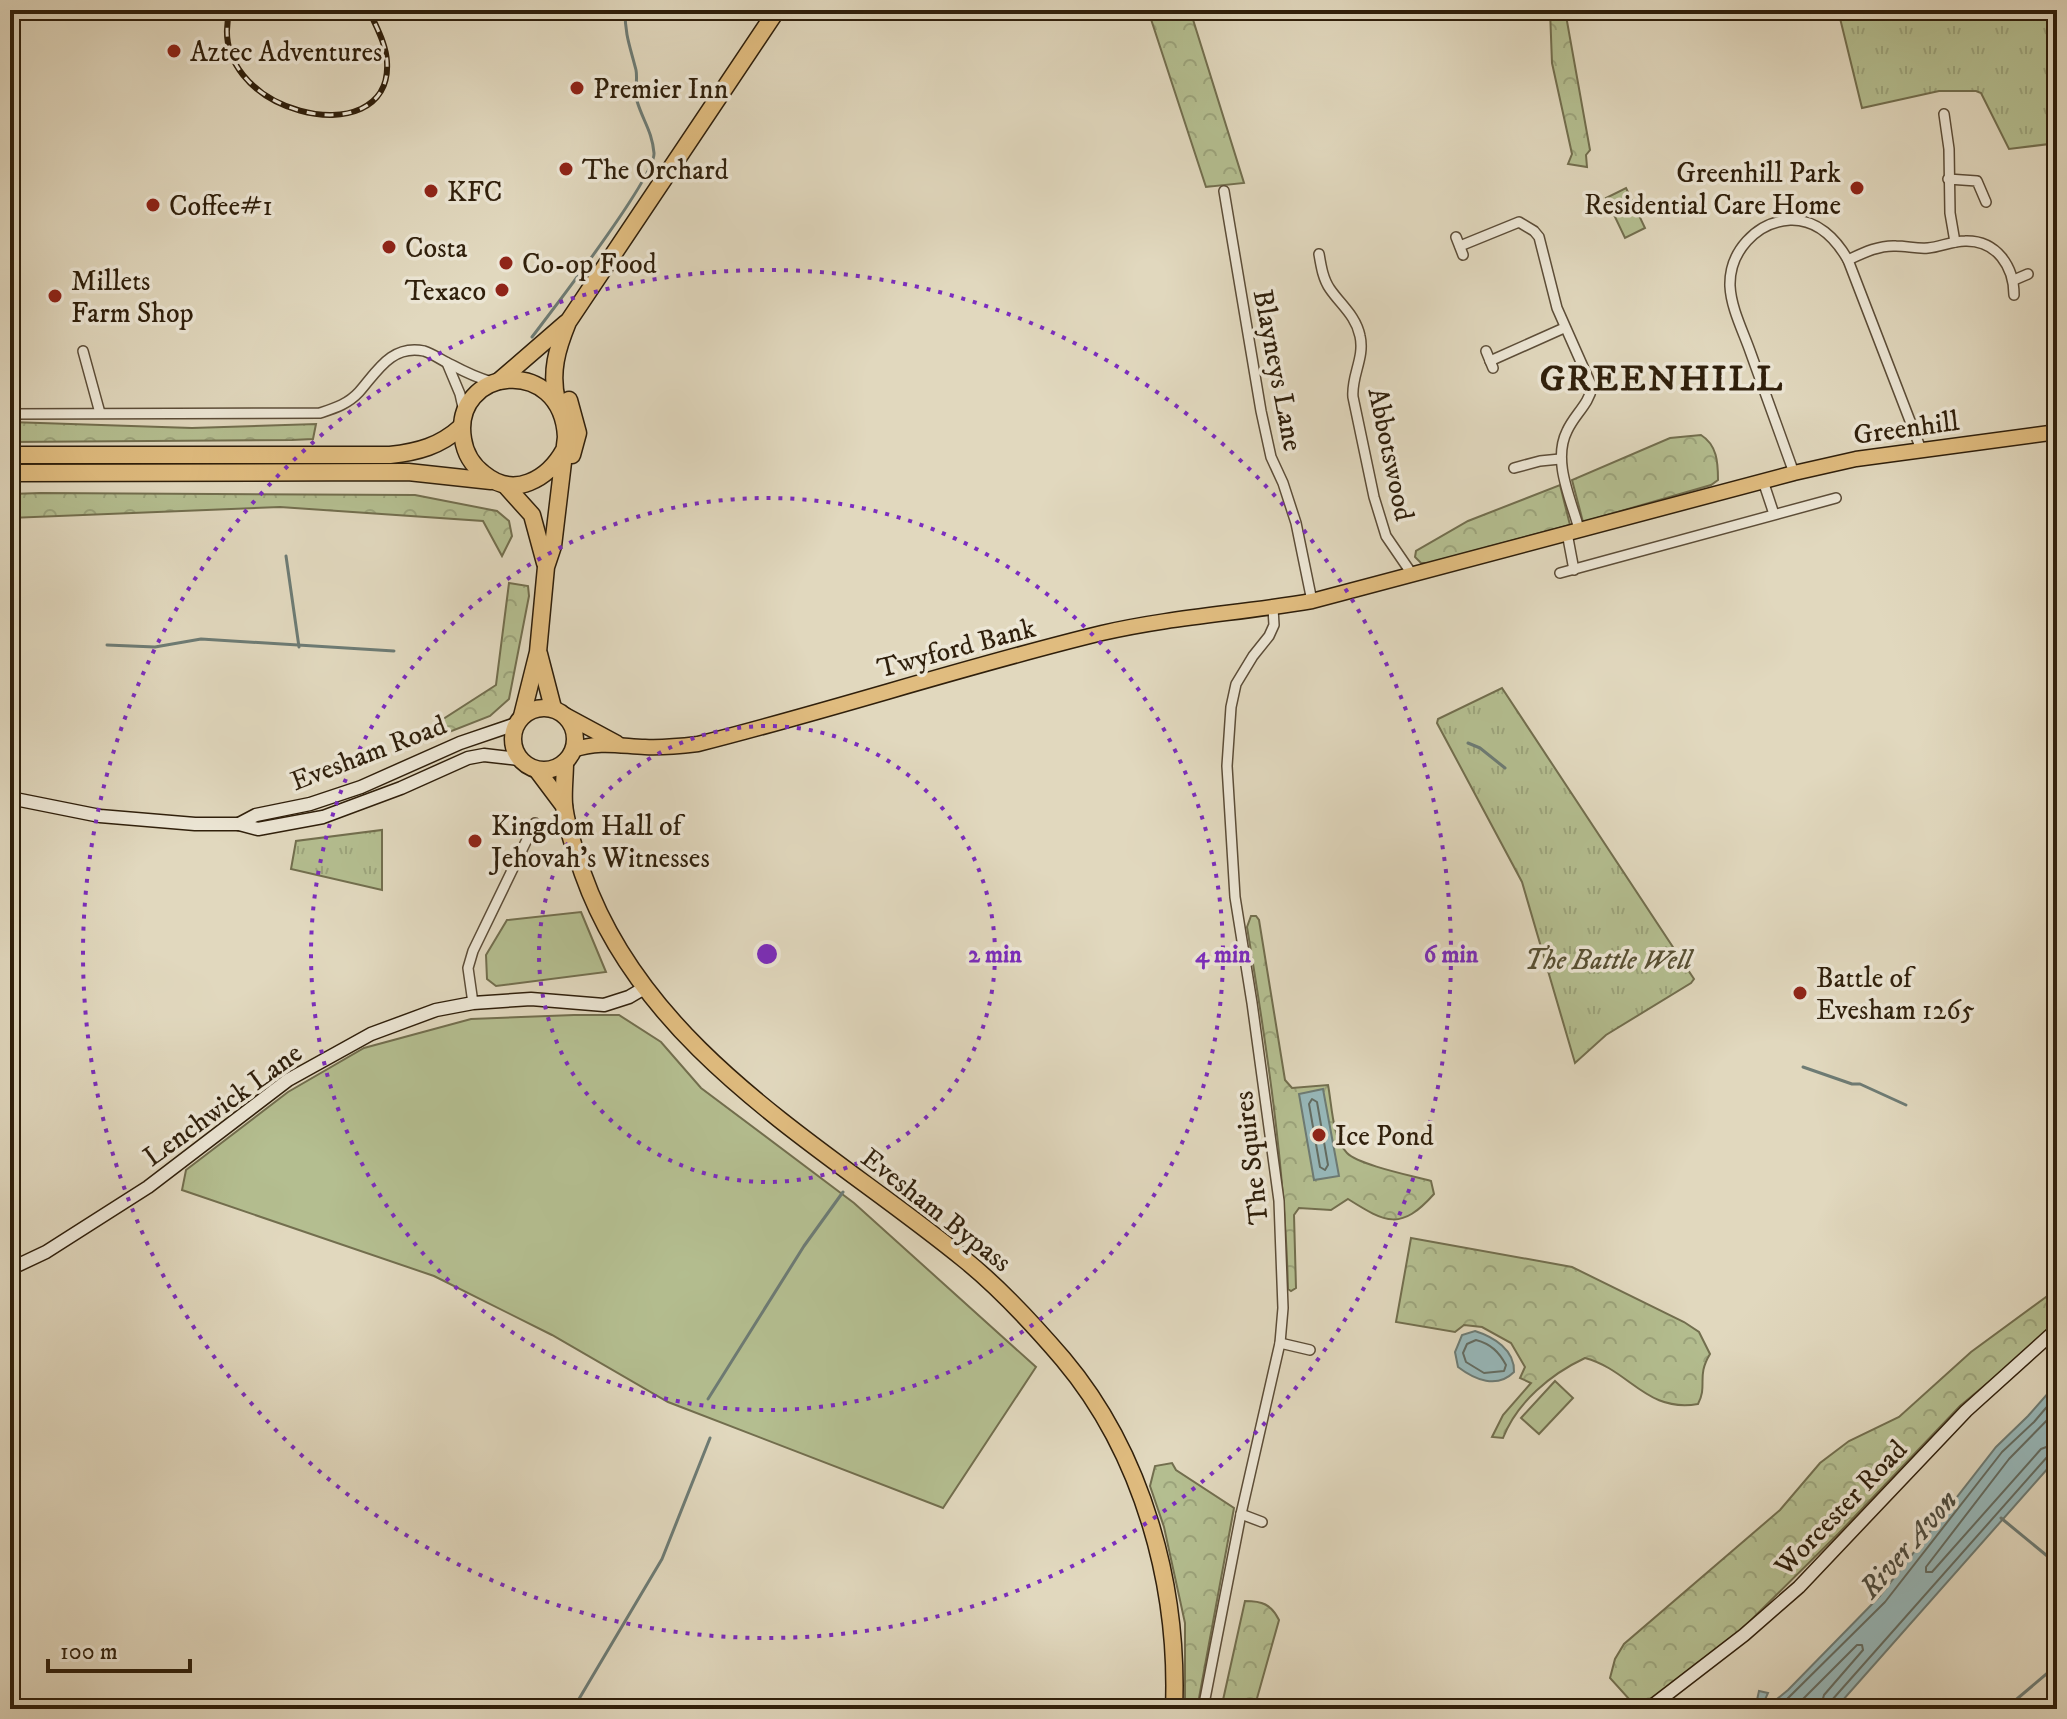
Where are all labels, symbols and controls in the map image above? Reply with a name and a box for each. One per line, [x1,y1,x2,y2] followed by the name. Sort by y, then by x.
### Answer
[190,35,382,70] place label: Aztec Adventures
[165,42,183,60] marker: Aztec Adventures
[593,72,729,107] place label: Premier Inn
[568,79,586,97] marker: Premier Inn
[582,153,729,188] place label: The Orchard
[1584,156,1841,223] place label: Greenhill Park Residential Care Home
[557,160,575,178] marker: The Orchard
[447,175,502,210] place label: KFC
[1848,179,1866,197] marker: Greenhill Park Residential Care Home
[422,182,440,200] marker: KFC
[169,189,273,224] place label: Coffee#1
[144,196,162,214] marker: Coffee#1
[405,231,468,266] place label: Costa
[380,238,398,256] marker: Costa
[522,247,657,282] place label: Co-op Food
[497,254,515,272] marker: Co-op Food
[71,264,194,331] place label: Millets Farm Shop
[405,274,486,309] place label: Texaco
[493,281,511,299] marker: Texaco
[1245,286,1310,454] street label: Blayneys Lane
[46,287,64,305] marker: Millets Farm Shop
[1540,357,1784,402] district label: GREENHILL
[1359,385,1422,524] street label: Abbotswood
[1851,404,1962,453] street label: Greenhill
[873,610,1039,686] street label: Twyford Bank
[286,708,451,799] street label: Evesham Road
[488,809,710,876] place label: Kingdom Hall of Jehovah's Witnesses
[466,832,484,850] marker: Kingdom Hall of Jehovah's Witnesses
[753,940,781,968] centre of rings
[968,940,1022,970] text: 2 min
[1195,940,1251,970] text: 4 min
[1424,940,1479,970] text: 6 min
[1524,943,1694,978] park label: The Battle Well
[1816,961,1975,1028] place label: Battle of Evesham 1265
[1791,984,1809,1002] marker: Battle of Evesham 1265
[137,1036,309,1175] street label: Lenchwick Lane
[1226,1089,1277,1226] street label: The Squires
[1335,1119,1434,1154] place label: Ice Pond
[1310,1126,1328,1144] marker: Ice Pond
[854,1140,1018,1280] street label: Evesham Bypass
[1767,1433,1915,1584] street label: Worcester Road
[1851,1483,1966,1608] water label: River Avon
[48,1623,190,1673] scale bar
[60,1637,118,1667] text: 100 m

